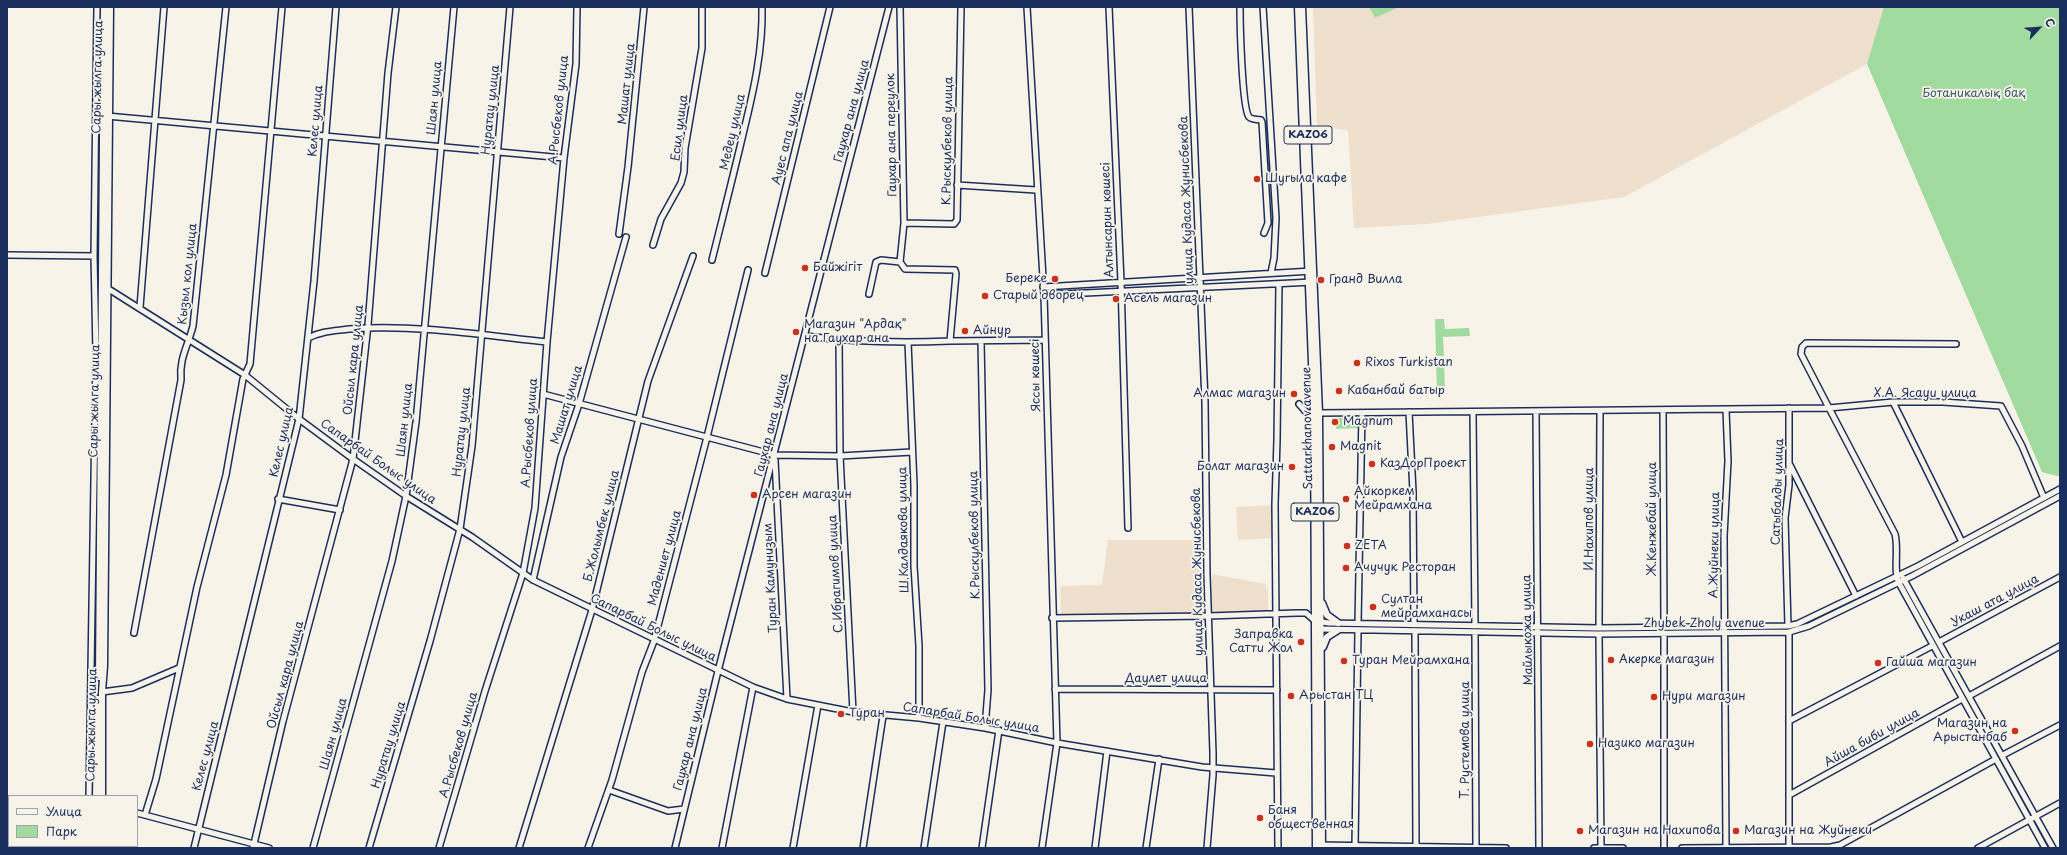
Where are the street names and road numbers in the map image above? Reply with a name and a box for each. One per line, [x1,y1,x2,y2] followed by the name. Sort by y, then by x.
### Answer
[90,20,106,134] street label: Сары жылга улица
[616,43,638,125] street label: Машат улица
[546,55,572,165] street label: А.Рысбеков улица
[831,58,873,164] street label: Гаухар ана улица
[425,61,445,135] street label: Шаян улица
[479,64,503,156] street label: Нуратау улица
[884,73,900,197] street label: Гаухар ана переулок
[940,77,956,205] street label: К.Рыскулбеков улица
[306,85,326,157] street label: Келес улица
[769,90,807,186] street label: Ауес апа улица
[717,92,749,172] street label: Медеу улица
[669,94,691,162] street label: Есил улица
[1177,116,1197,284] street label: улица Кудаса Жунисбекова
[1284,126,1332,144] road number: KАZ06
[1099,162,1117,278] street label: Алтынсарин көшесі
[176,223,200,325] street label: Кызыл кол улица
[341,304,367,416] street label: Ойсыл кара улица
[1028,338,1044,412] street label: Яссы көшесі
[87,344,103,458] street label: Сары жылга улица
[548,364,586,446] street label: Машат улица
[1300,367,1316,489] street label: Sattarkhanov avenue
[752,372,792,478] street label: Гаухар ана улица
[519,378,541,488] street label: А.Рысбеков улица
[394,382,416,458] street label: Шаян улица
[450,386,474,478] street label: Нуратау улица
[1873,387,1977,401] street label: Х.А. Ясауи улица
[267,405,297,479] street label: Келес улица
[317,416,439,508] street label: Сапарбай Болыс улица
[1769,438,1787,546] street label: Сатыбалды улица
[1646,462,1660,576] street label: Ж.Кенжебай улица
[896,467,912,593] street label: Ш.Калдаякова улица
[1583,467,1597,571] street label: И.Нахипов улица
[581,469,623,583] street label: Б.Жолымбек улица
[967,471,983,599] street label: К.Рыскулбеков улица
[1189,488,1207,656] street label: улица Кудаса Жунисбекова
[1707,492,1723,598] street label: А.Жуйнеки улица
[1291,503,1339,521] road number: KАZ06
[645,509,685,607] street label: Мадениет улица
[826,515,846,633] street label: С.Ибрагимов улица
[761,523,781,633] street label: Туран Камунизым
[1949,572,2041,630] street label: Укаш ата улица
[1520,574,1536,686] street label: Майлыкожа улица
[588,591,718,665] street label: Сапарбай Болыс улица
[1643,617,1765,631] street label: Zhybek Zholy avenue
[265,620,307,730] street label: Ойсыл кара улица
[84,668,100,782] street label: Сары жылга улица
[1125,672,1207,686] street label: Даулет улица
[1459,681,1473,799] street label: Т. Рустемова улица
[671,686,711,792] street label: Гаухар ана улица
[437,690,481,800] street label: А.Рысбеков улица
[317,696,351,772] street label: Шаян улица
[369,700,409,790] street label: Нуратау улица
[902,700,1040,736] street label: Сапарбай Болыс улица
[1822,706,1922,770] street label: Айша биби улица
[190,719,222,793] street label: Келес улица

